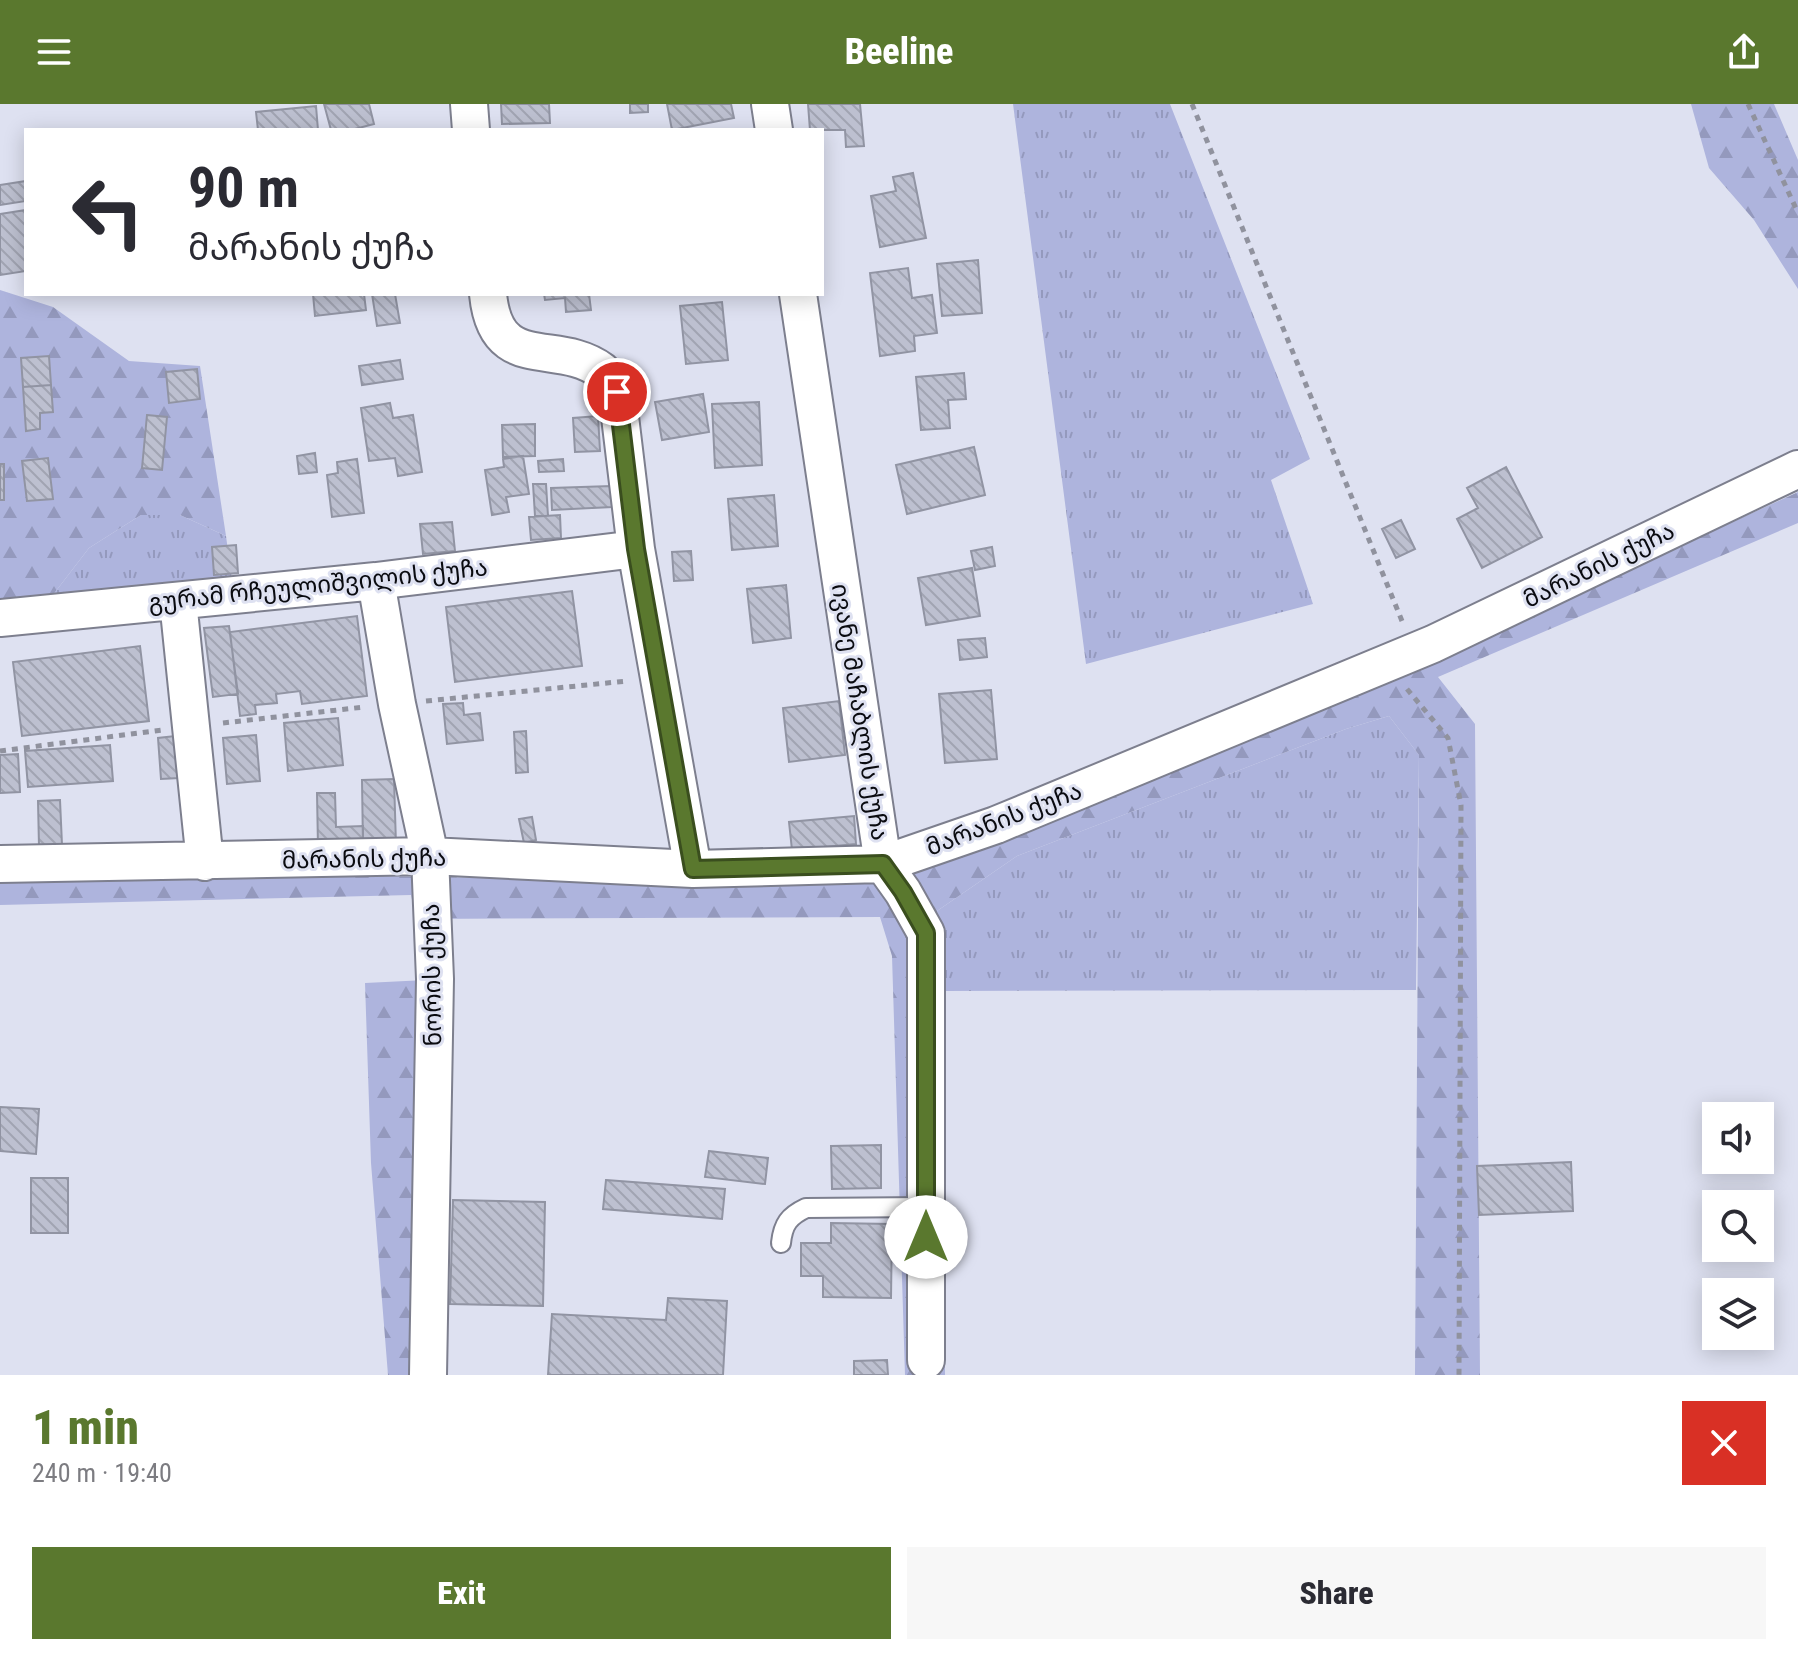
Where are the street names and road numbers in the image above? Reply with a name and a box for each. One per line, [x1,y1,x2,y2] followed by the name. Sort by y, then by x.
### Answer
[1519,516,1679,614] street label: მარანის ქუჩა
[147,553,489,617] street label: გურამ რჩეულიშვილის ქუჩა
[826,582,894,842] street label: ივანე მაჩაბლის ქუჩა
[922,776,1086,862] street label: მარანის ქუჩა
[282,844,446,874] street label: მარანის ქუჩა
[417,903,447,1047] street label: ნორის ქუჩა

